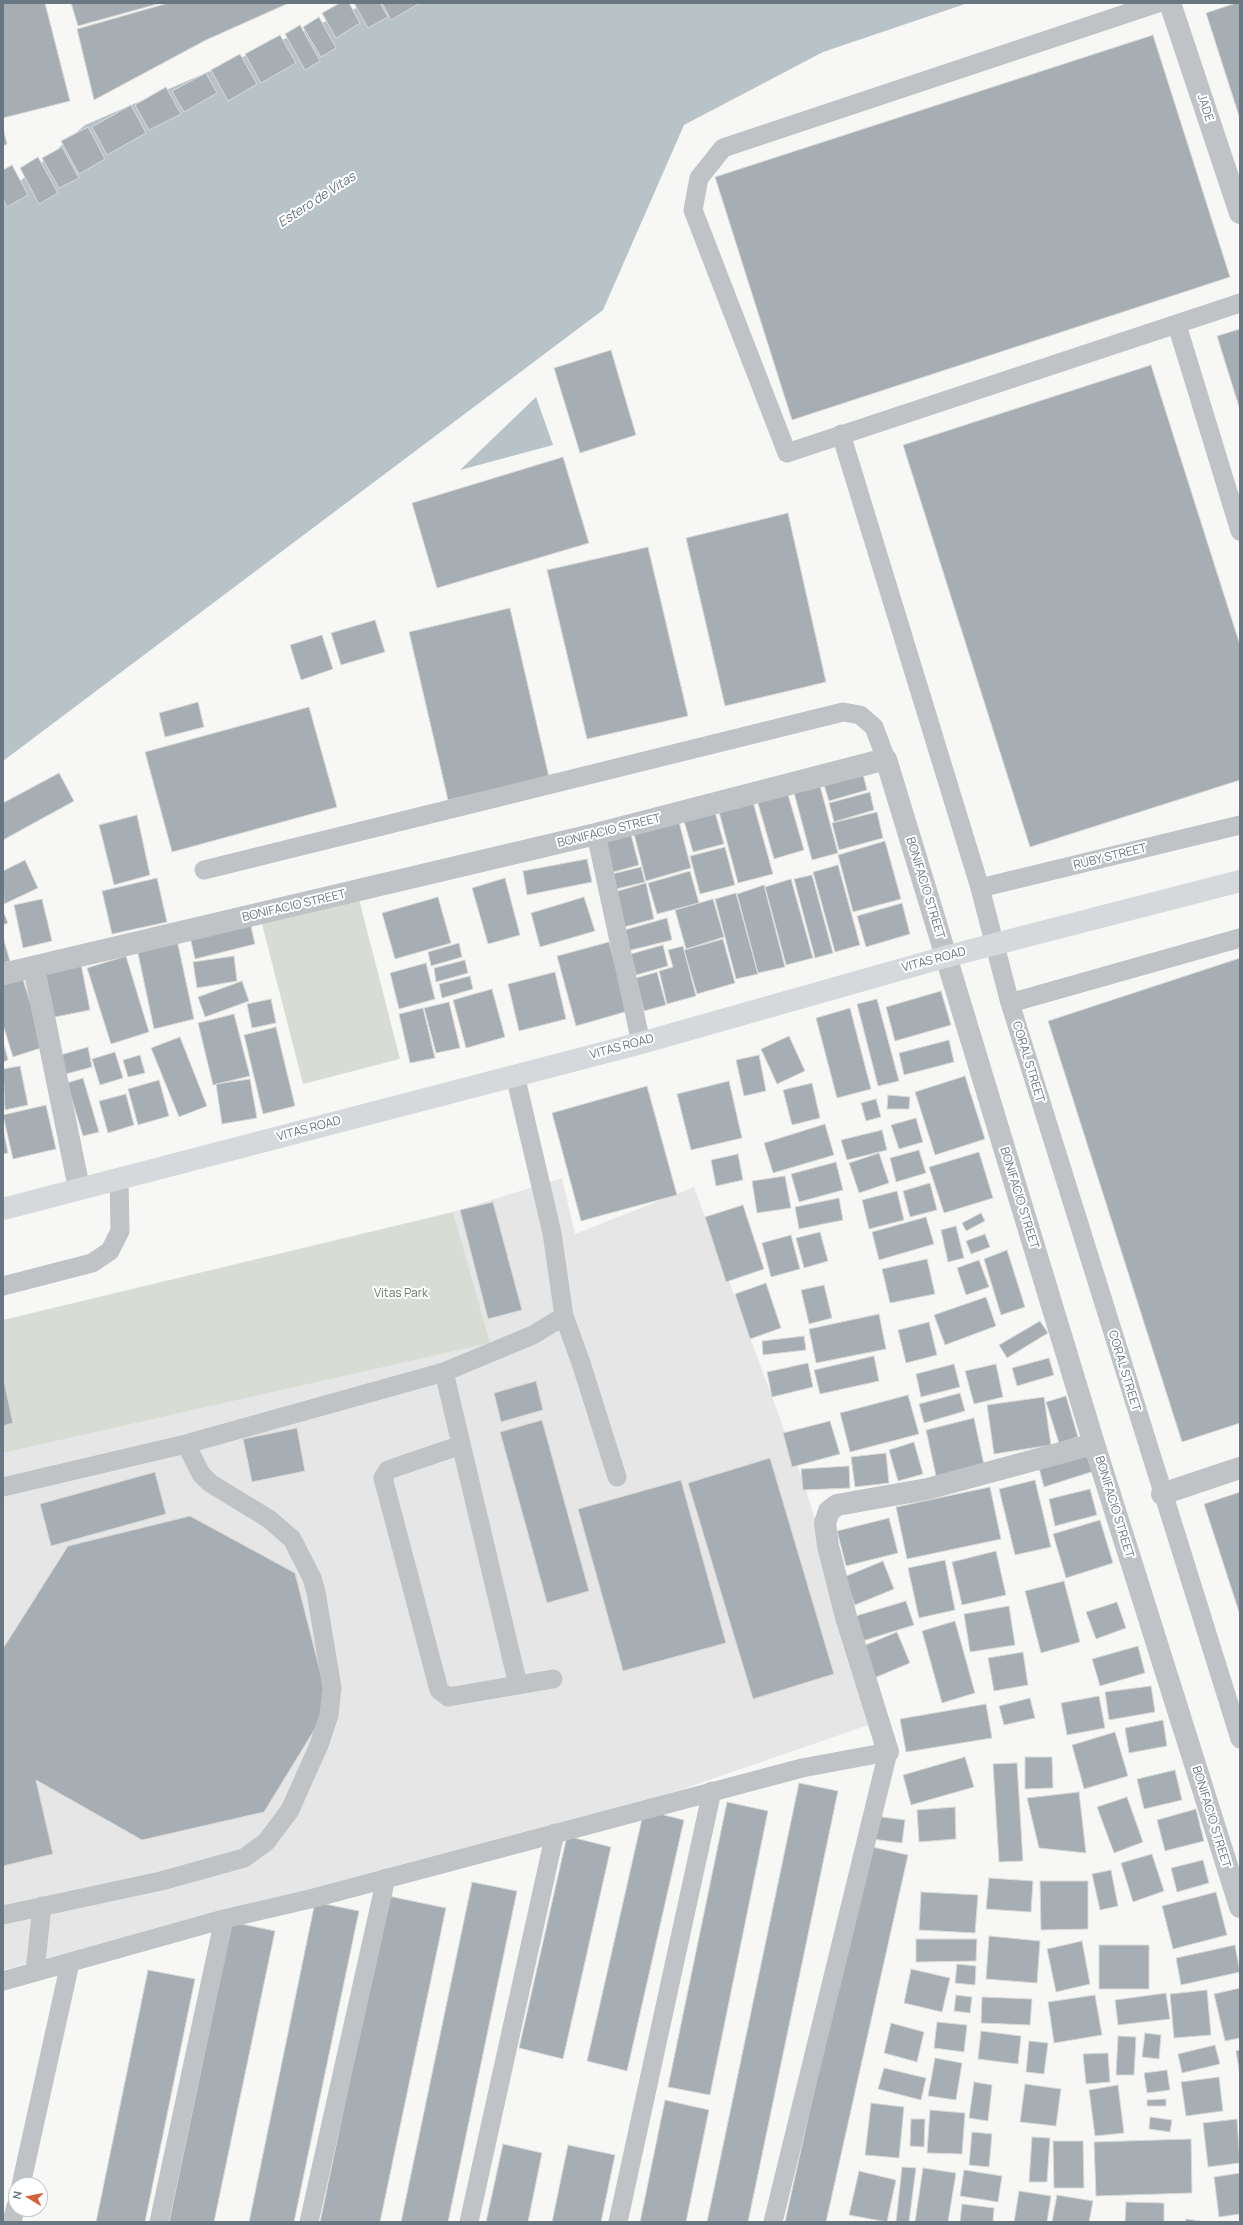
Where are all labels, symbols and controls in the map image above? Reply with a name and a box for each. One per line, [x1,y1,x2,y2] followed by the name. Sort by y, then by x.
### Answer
[1194,93,1216,123] street label: JADE
[275,169,359,231] water label: Estero de Vitas
[556,811,662,851] street label: BONIFACIO STREET
[903,835,947,941] street label: BONIFACIO STREET
[1072,841,1148,873] street label: RUBY STREET
[241,887,347,925] street label: BONIFACIO STREET
[900,945,968,975] street label: VITAS ROAD
[1009,1020,1047,1104] street label: CORAL STREET
[588,1032,656,1062] street label: VITAS ROAD
[275,1114,343,1144] street label: VITAS ROAD
[997,1145,1041,1251] street label: BONIFACIO STREET
[374,1287,428,1301] park label: Vitas Park
[1105,1329,1143,1413] street label: CORAL STREET
[1092,1454,1136,1560] street label: BONIFACIO STREET
[1189,1764,1233,1870] street label: BONIFACIO STREET
[8,2177,48,2217] north arrow
[9,2190,25,2200] text: N

